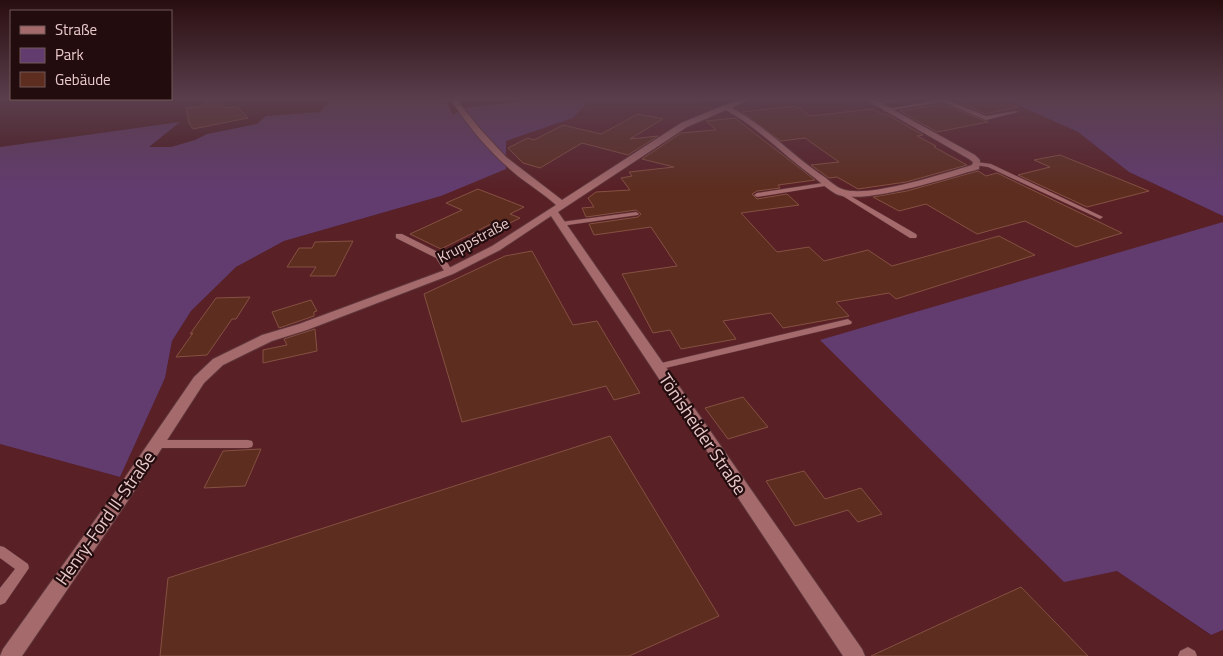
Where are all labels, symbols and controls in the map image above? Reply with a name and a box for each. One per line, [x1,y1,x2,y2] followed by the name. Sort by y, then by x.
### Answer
[10,10,172,100] legend
[55,18,97,41] text: Straße
[55,43,84,66] text: Park
[55,68,111,91] text: Gebäude
[433,211,513,269] street label: Kruppstraße
[652,368,754,500] street label: Tönisheider Straße
[49,445,161,591] street label: Henry-Ford II-Straße

